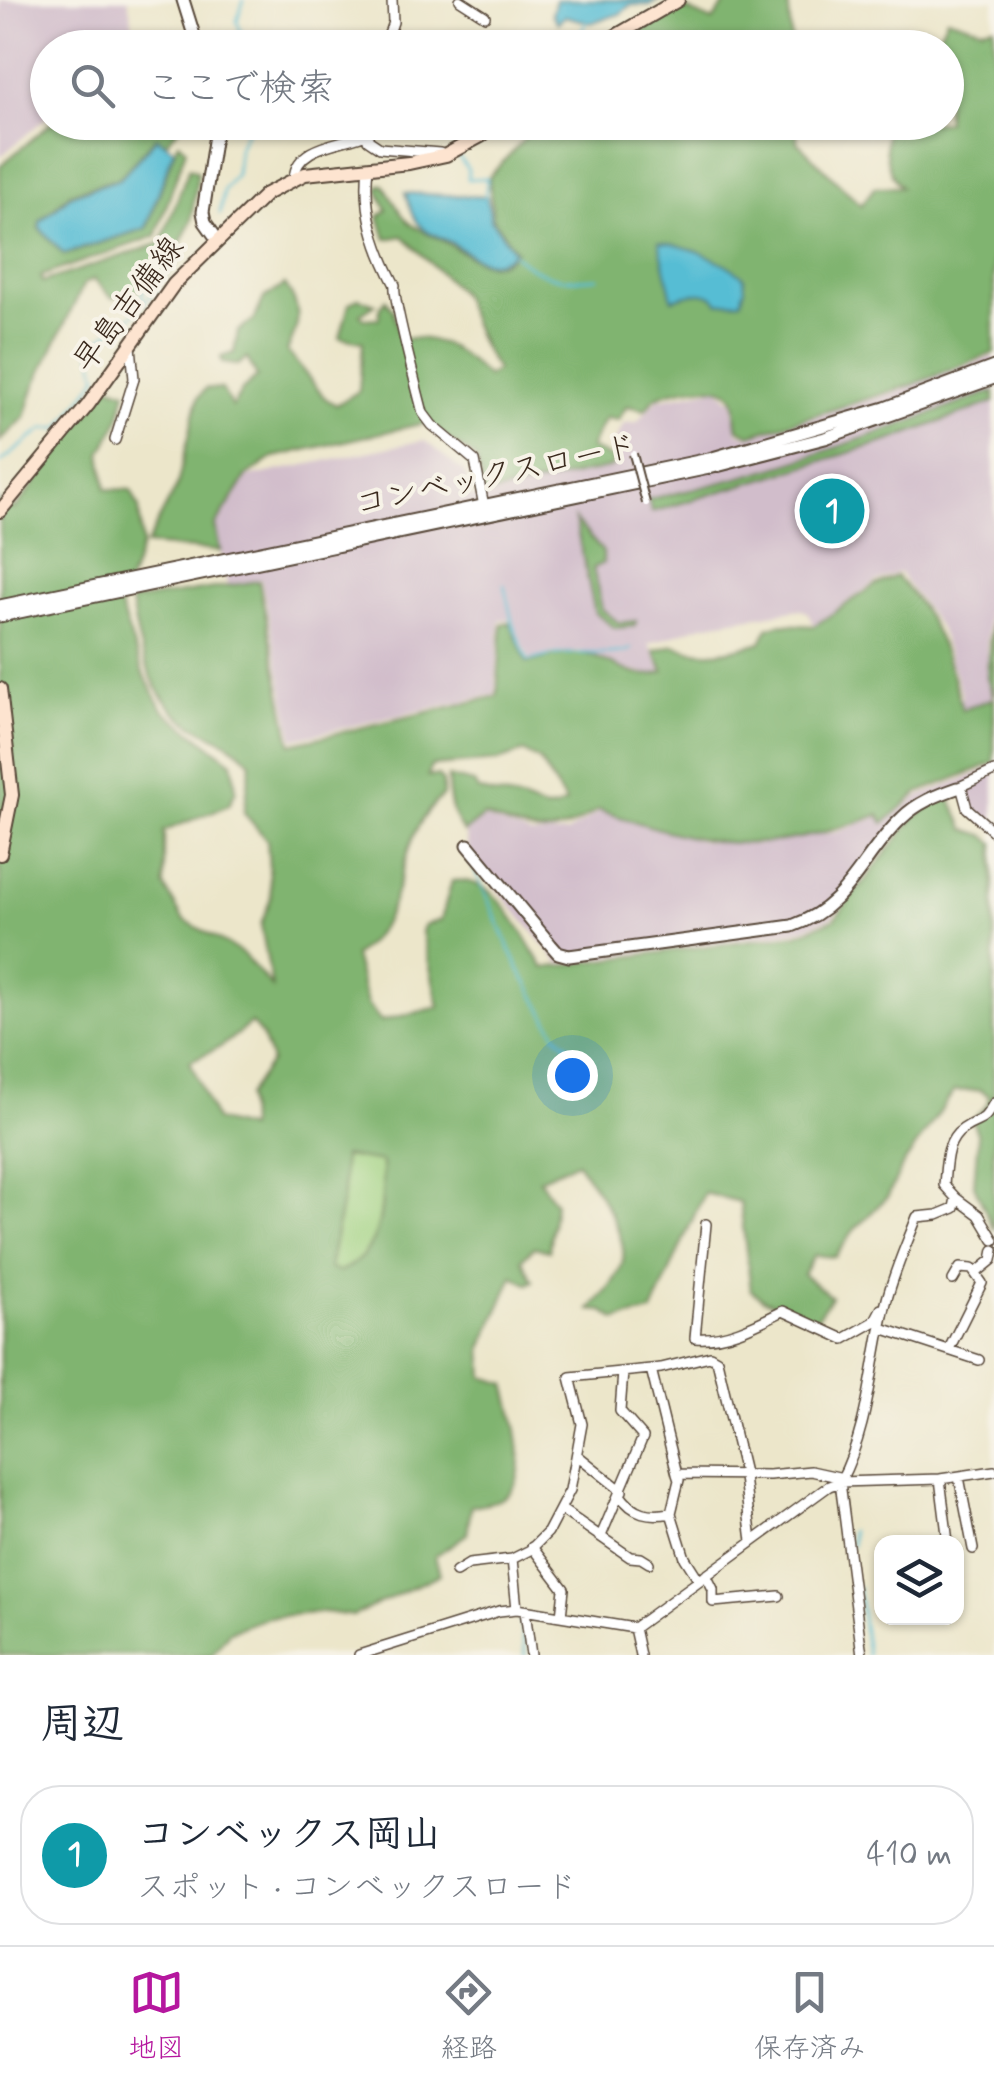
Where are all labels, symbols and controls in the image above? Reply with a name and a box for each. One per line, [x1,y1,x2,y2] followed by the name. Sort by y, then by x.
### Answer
[30,30,964,140] search box
[65,58,120,113] icon: search
[145,65,335,114] text: ここで検索
[64,228,194,382] street label: 早島吉備線
[351,426,641,526] street label: コンベックスロード
[800,474,864,548] pin: 1
[547,1050,598,1101] your location
[874,1535,964,1625] map controls
[874,1535,964,1625] button: layers
[40,1698,124,1753] text: 周辺
[137,1811,441,1860] text: コンベックス岡山
[67,1834,82,1876] text: 1
[866,1834,952,1876] text: 410 m
[137,1867,577,1909] text: スポット · コンベックスロード
[128,1965,184,2068] tab: 地図
[441,1965,497,2068] tab: 経路
[754,1965,866,2068] tab: 保存済み

